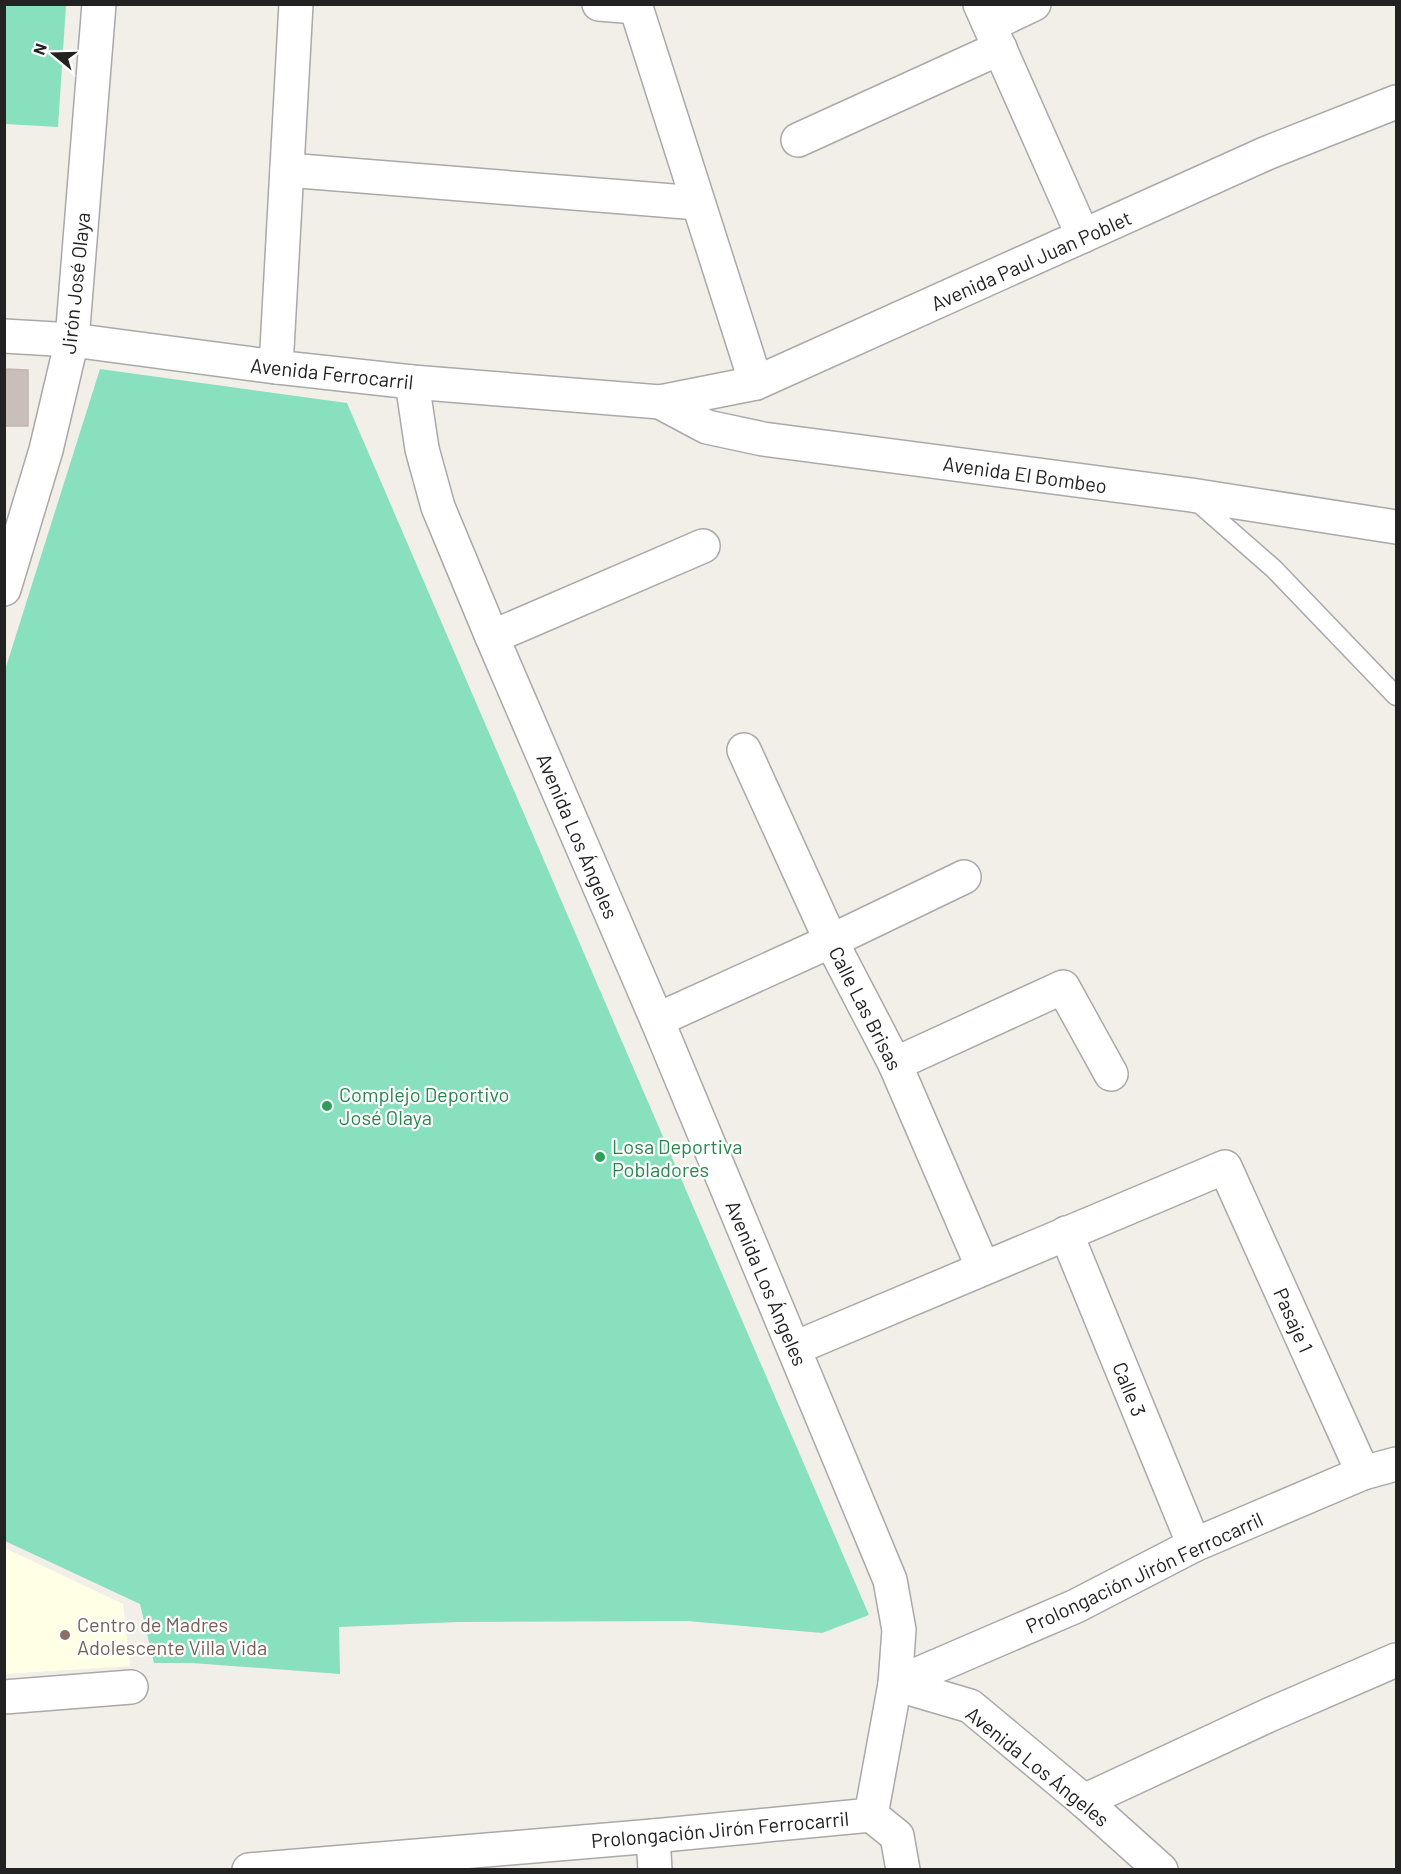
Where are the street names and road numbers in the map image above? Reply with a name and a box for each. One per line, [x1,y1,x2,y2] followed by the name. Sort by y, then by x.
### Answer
[927,205,1135,315] street label: Avenida Paul Juan Poblet
[56,211,94,355] street label: Jirón José Olaya
[249,353,415,393] street label: Avenida Ferrocarril
[941,451,1109,497] street label: Avenida El Bombeo
[532,750,624,922] street label: Avenida Los Ángeles
[825,942,907,1074] street label: Calle Las Brisas
[721,1197,813,1369] street label: Avenida Los Ángeles
[1269,1284,1319,1356] street label: Pasaje 1
[1108,1358,1152,1420] street label: Calle 3
[1022,1506,1266,1638] street label: Prolongación Jirón Ferrocarril
[962,1701,1114,1831] street label: Avenida Los Ángeles
[590,1806,850,1852] street label: Prolongación Jirón Ferrocarril

